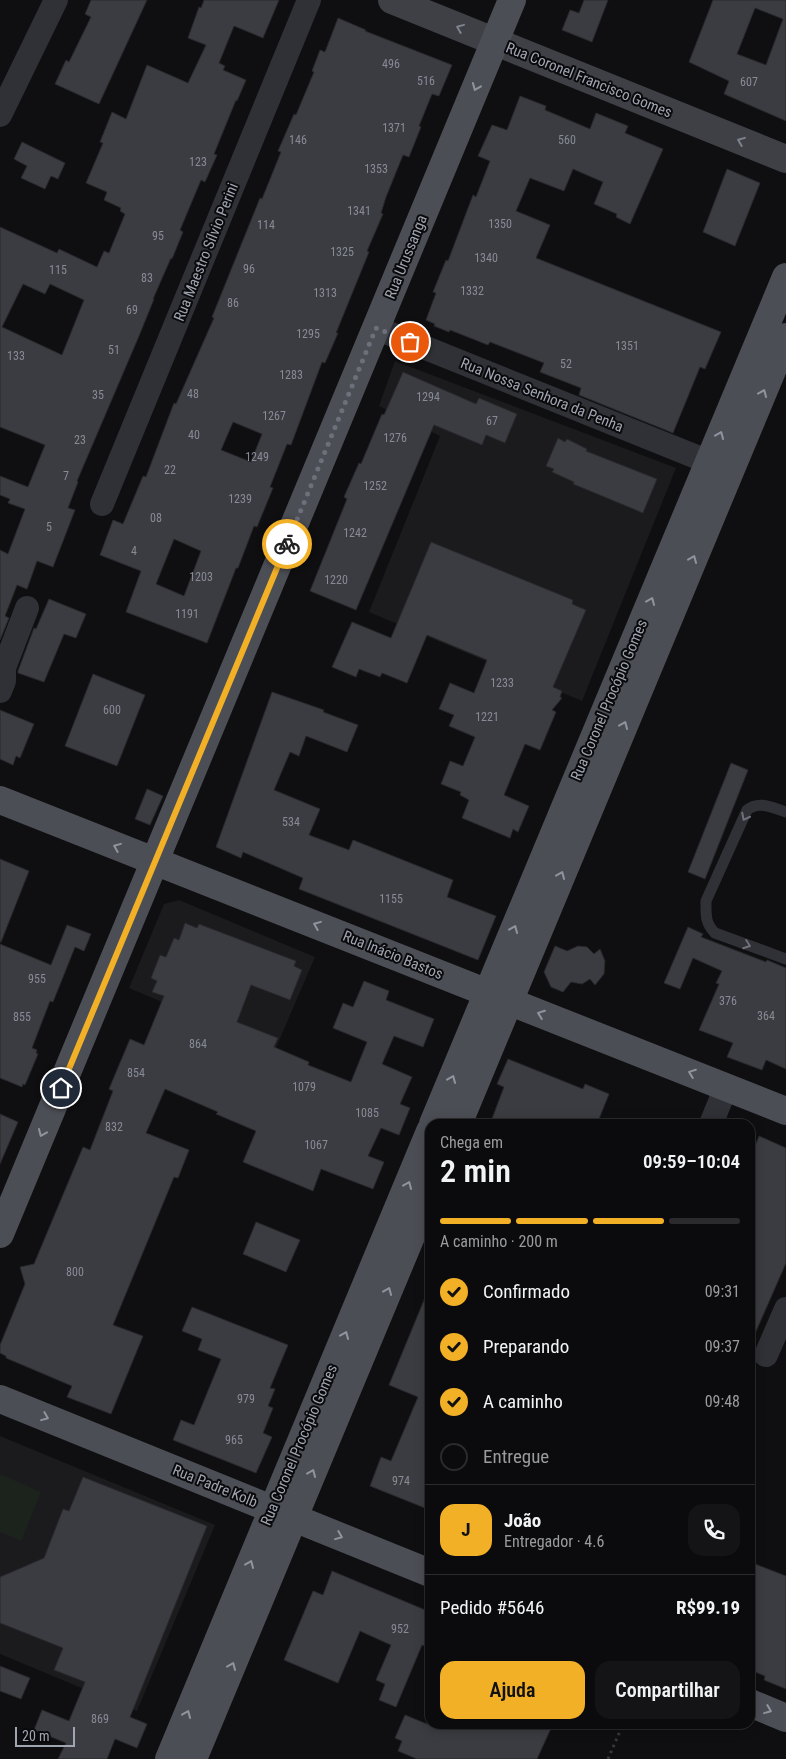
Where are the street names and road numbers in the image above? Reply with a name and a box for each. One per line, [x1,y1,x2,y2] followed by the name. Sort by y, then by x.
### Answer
[503,38,675,122] street label: Rua Coronel Francisco Gomes
[170,180,242,324] street label: Rua Maestro Sílvio Perini
[381,212,431,302] street label: Rua Urussanga
[458,354,626,436] street label: Rua Nossa Senhora da Penha
[567,617,651,783] street label: Rua Coronel Procópio Gomes
[340,927,446,983] street label: Rua Inácio Bastos
[257,1362,341,1528] street label: Rua Coronel Procópio Gomes
[170,1461,260,1511] street label: Rua Padre Kolb

